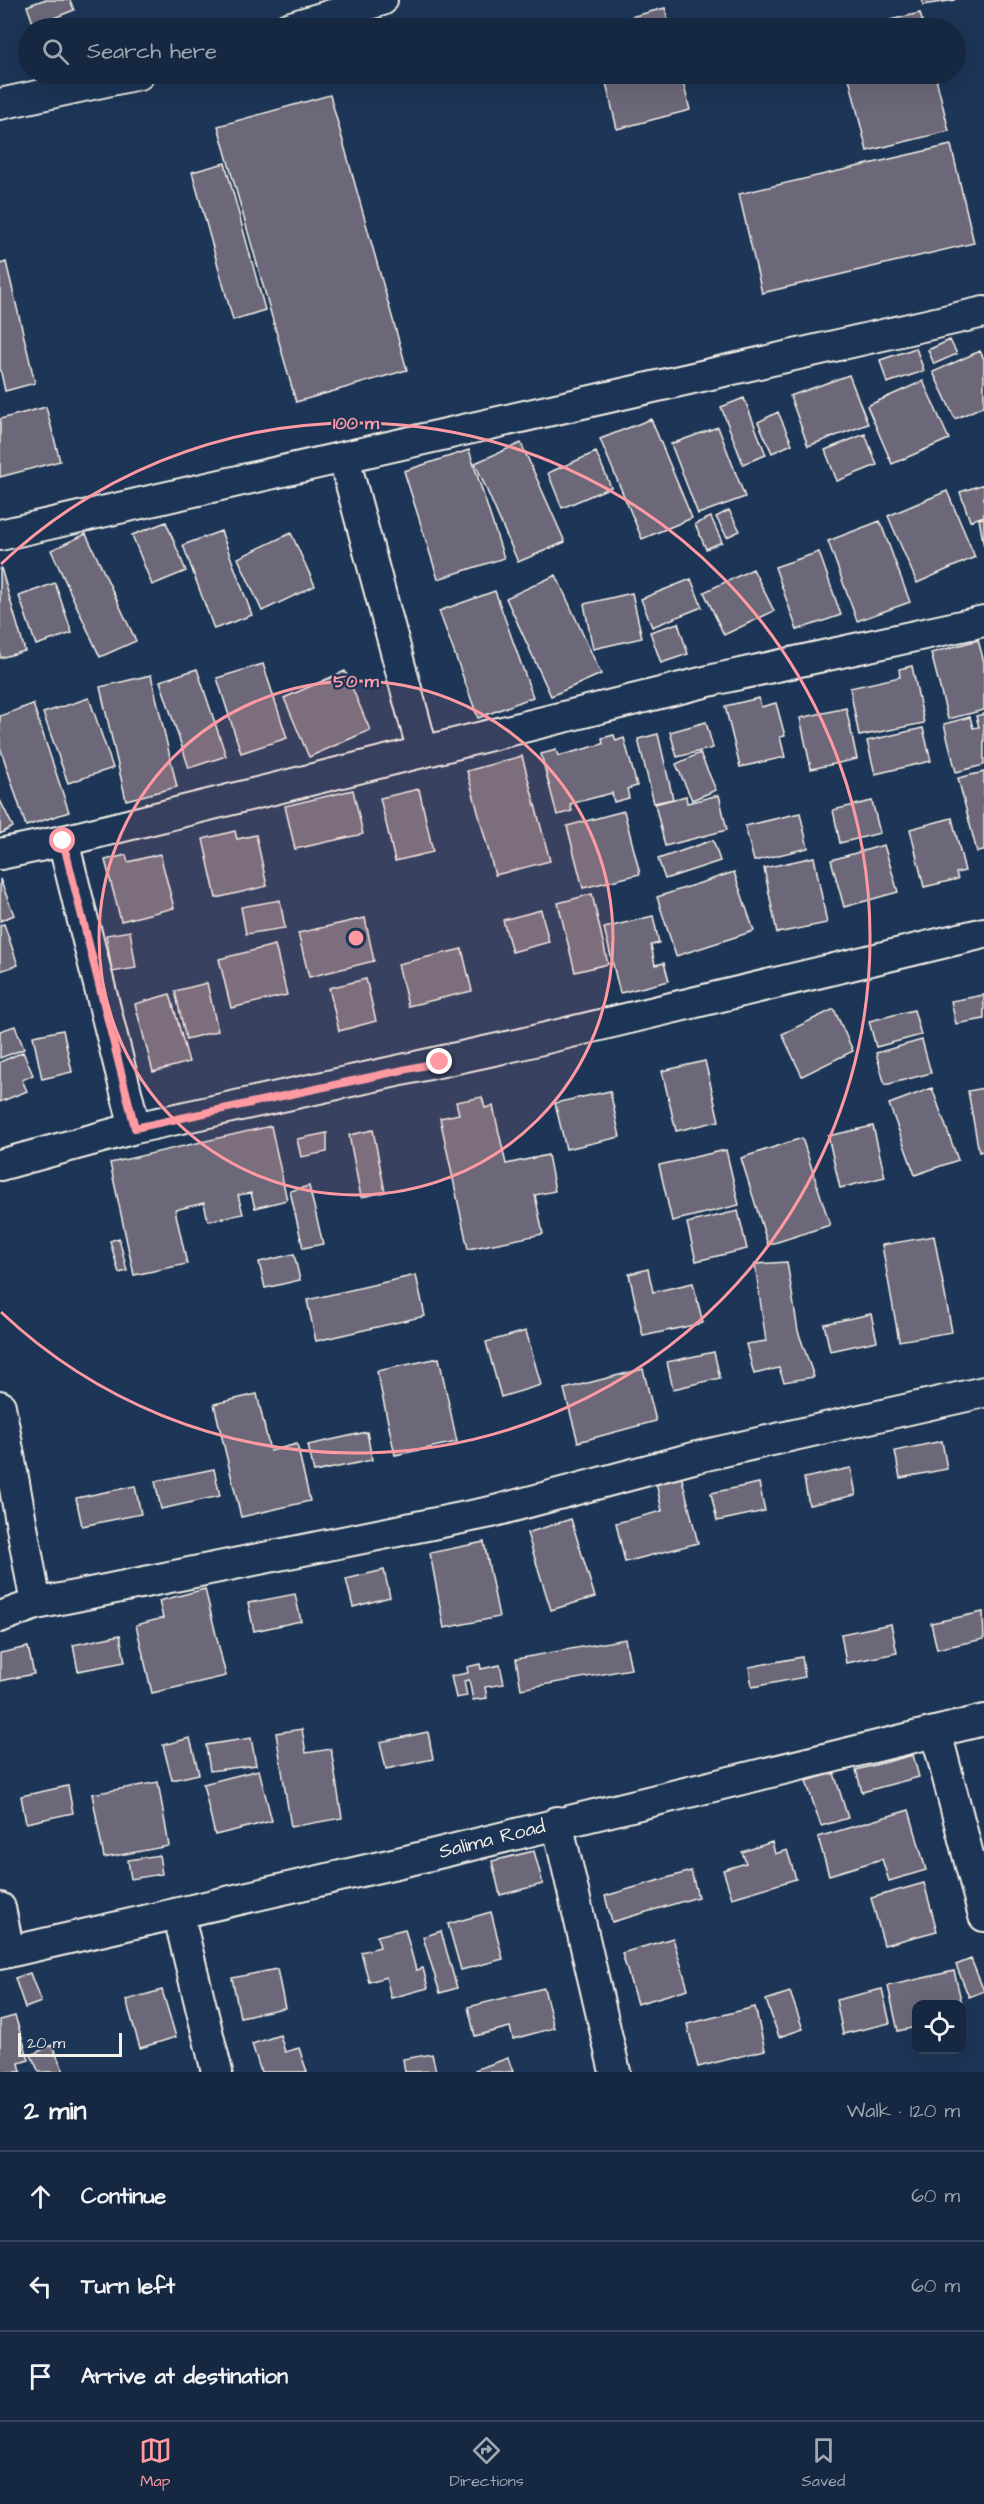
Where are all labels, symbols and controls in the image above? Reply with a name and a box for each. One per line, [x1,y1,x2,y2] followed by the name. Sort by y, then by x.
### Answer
[18,18,966,84] search box
[39,35,72,68] icon: search
[87,36,217,67] text: Search here
[333,411,380,436] text: 100 m
[333,669,380,694] text: 50 m
[49,827,75,853] route start
[346,928,366,948] centre of rings
[426,1048,452,1074] route end
[436,1812,548,1866] street label: Salima Road
[912,2000,966,2054] map controls
[912,2000,966,2054] button: locate
[18,2030,122,2058] scale bar
[27,2032,65,2054] text: 20 m
[24,2093,86,2129] text: 2 min
[847,2097,960,2125] text: Walk · 120 m
[24,2180,57,2213] icon: ahead
[81,2181,166,2212] text: Continue
[911,2182,960,2210] text: 60 m
[24,2270,57,2303] icon: left
[81,2271,175,2302] text: Turn left
[911,2272,960,2300] text: 60 m
[24,2360,57,2393] icon: arrive
[81,2361,288,2392] text: Arrive at destination
[139,2434,172,2492] tab: Map
[450,2434,524,2492] tab: Directions
[802,2434,845,2492] tab: Saved

